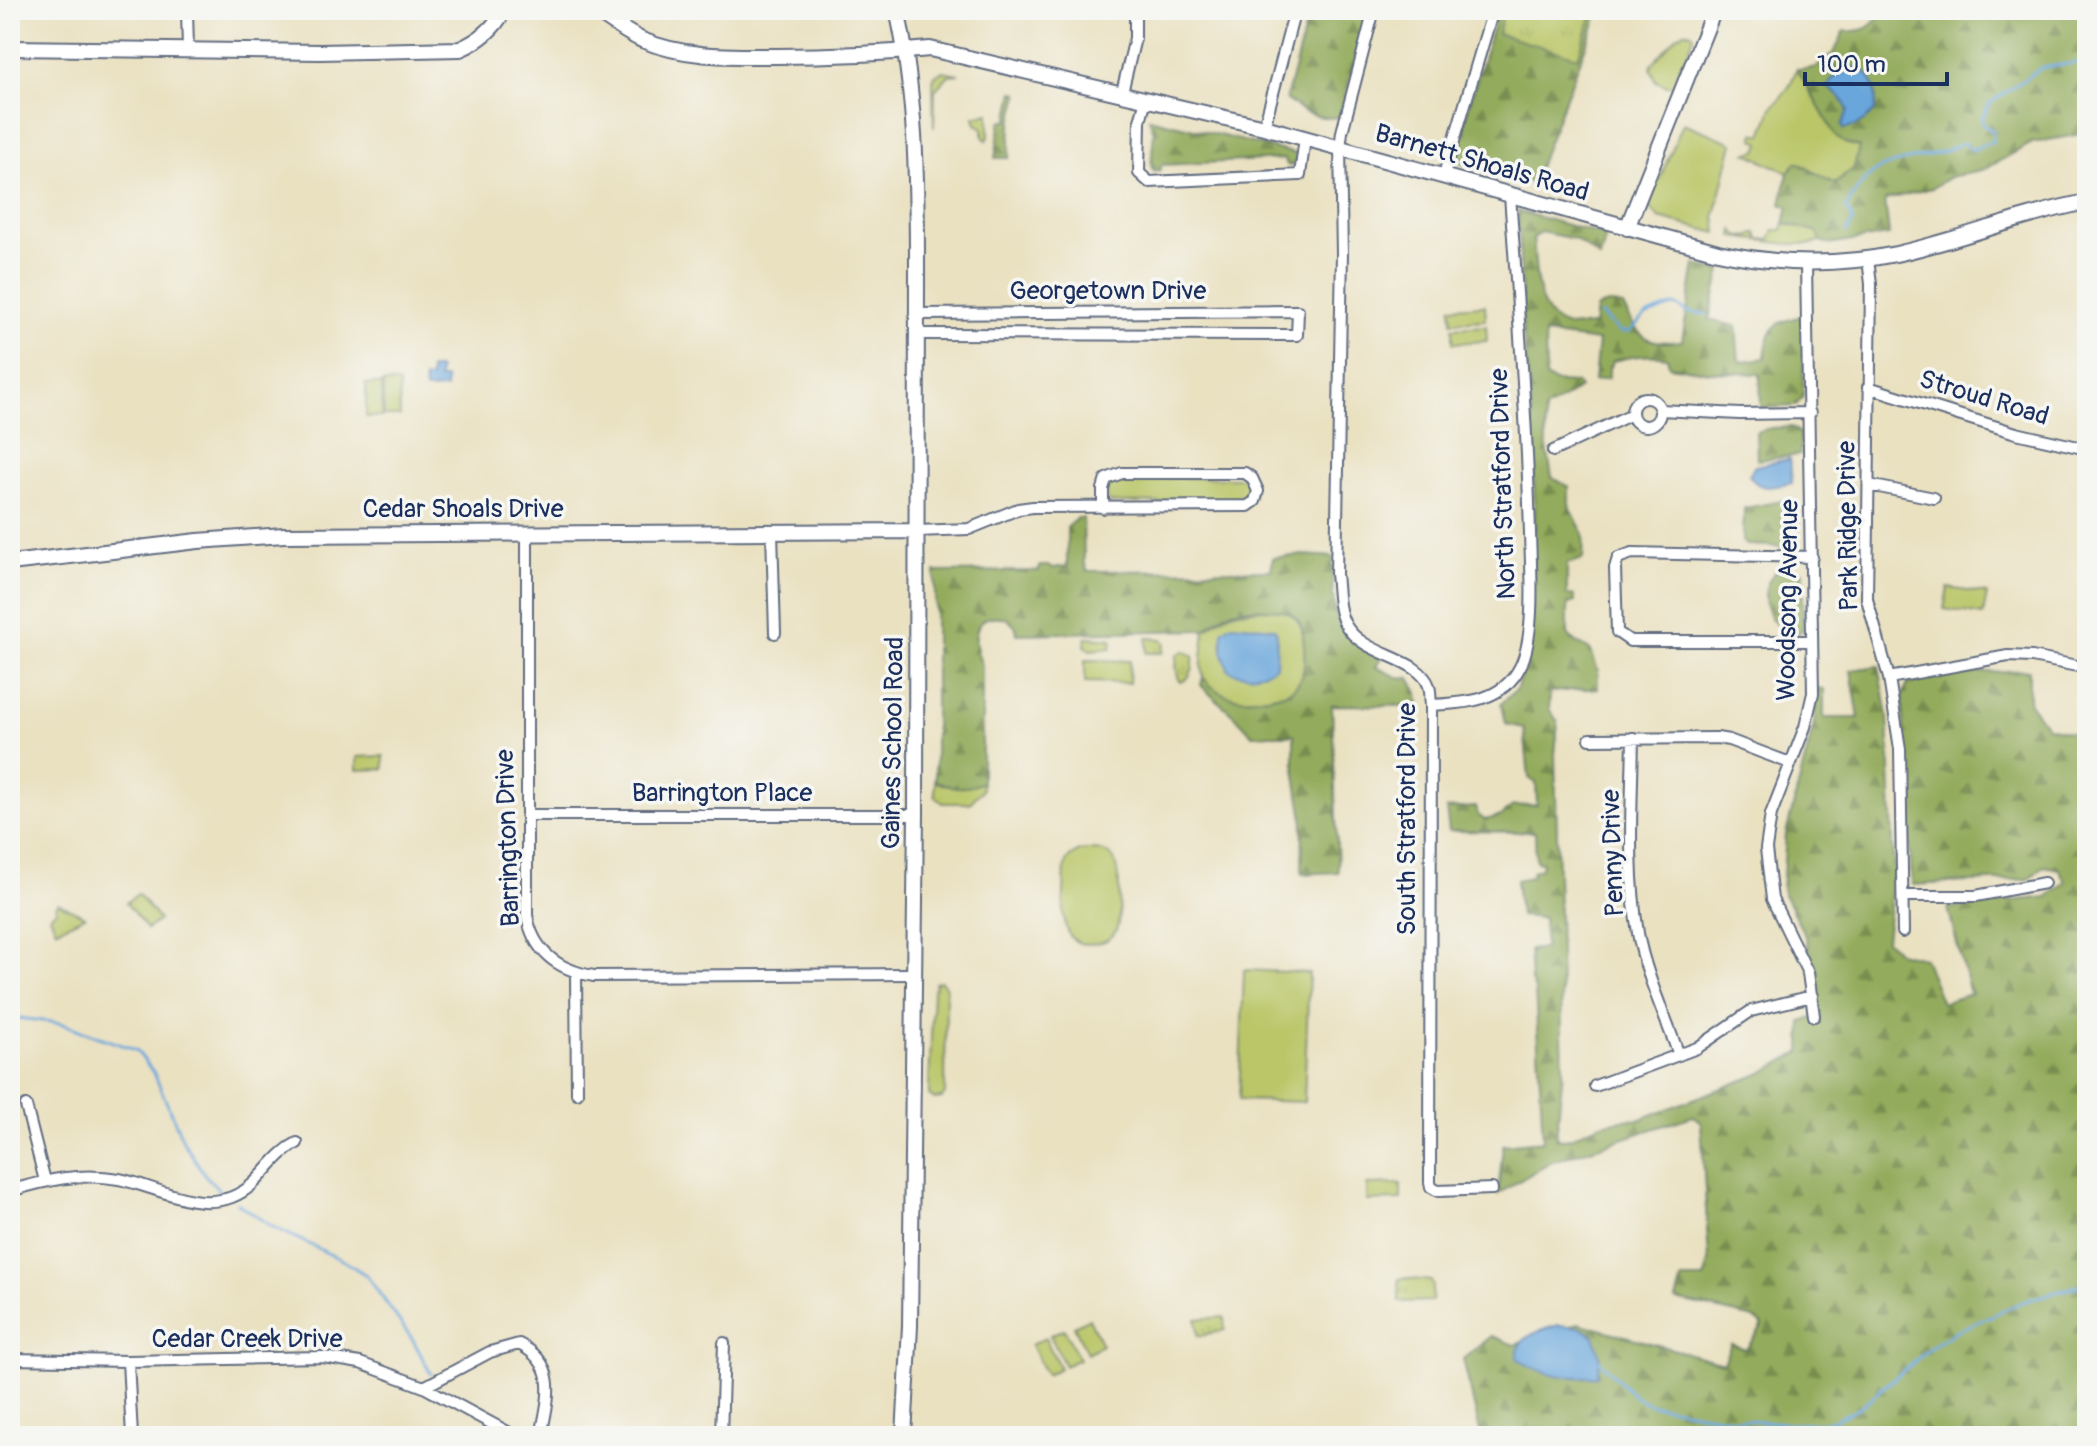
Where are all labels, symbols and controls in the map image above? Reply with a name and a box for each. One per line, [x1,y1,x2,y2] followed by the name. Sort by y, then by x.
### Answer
[1805,36,1947,86] scale bar
[1817,50,1886,79] text: 100 m
[1371,117,1593,209] street label: Barnett Shoals Road
[1010,275,1207,307] street label: Georgetown Drive
[1915,363,2053,433] street label: Stroud Road
[1483,368,1523,600] street label: North Stratford Drive
[1831,440,1865,612] street label: Park Ridge Drive
[363,493,564,525] street label: Cedar Shoals Drive
[1770,499,1806,701] street label: Woodsong Avenue
[875,636,911,850] street label: Gaines School Road
[1391,702,1423,935] street label: South Stratford Drive
[489,749,527,927] street label: Barrington Drive
[632,777,813,809] street label: Barrington Place
[1595,788,1631,917] street label: Penny Drive
[151,1323,343,1355] street label: Cedar Creek Drive

